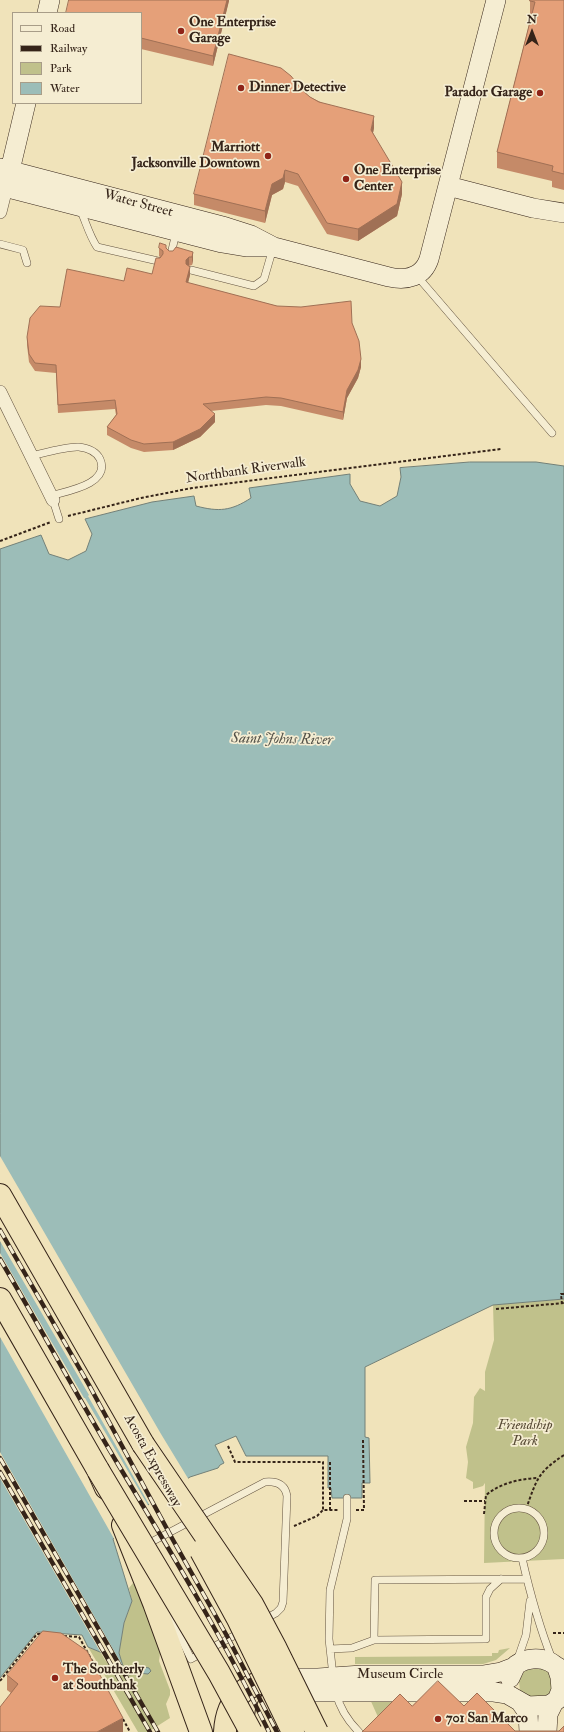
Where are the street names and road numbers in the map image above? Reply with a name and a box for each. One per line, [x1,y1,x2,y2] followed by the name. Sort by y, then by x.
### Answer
[102,187,174,221] street label: Water Street
[185,454,307,488] street label: Northbank Riverwalk
[120,1412,184,1510] street label: Acosta Expressway
[357,1667,443,1683] street label: Museum Circle

